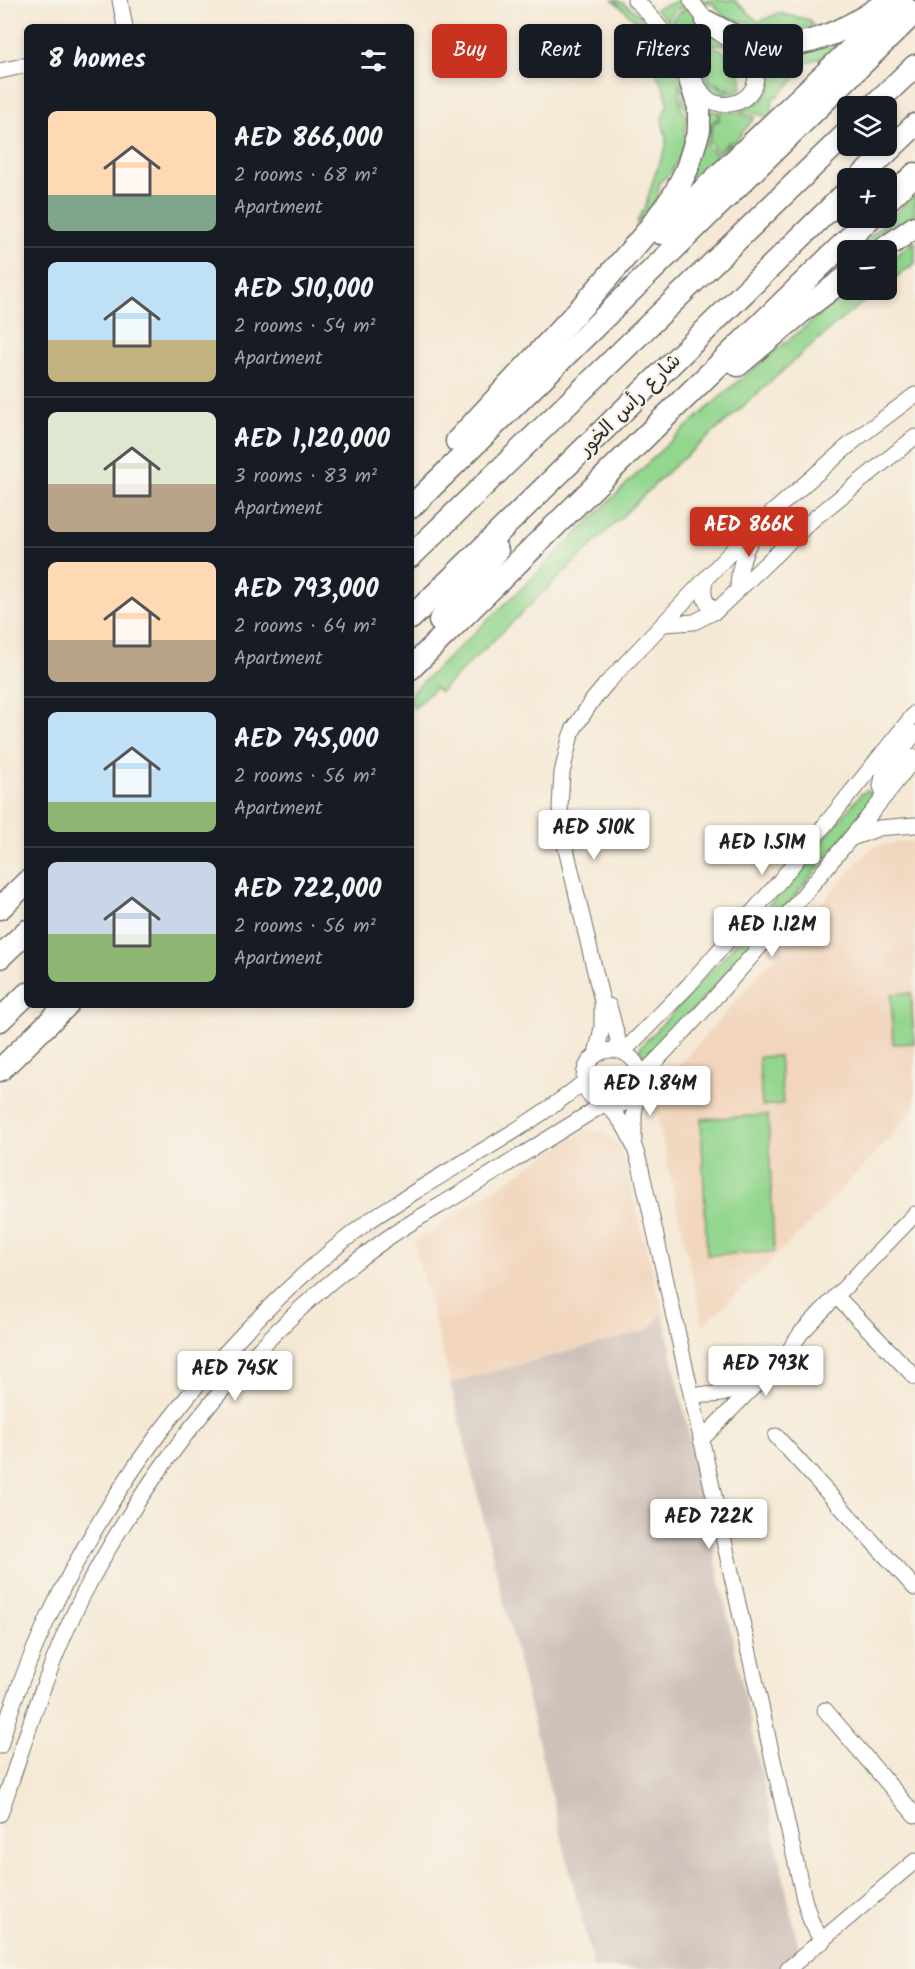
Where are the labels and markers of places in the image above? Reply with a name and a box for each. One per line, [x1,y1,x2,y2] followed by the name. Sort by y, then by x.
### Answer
[687,507,811,558] pin: AED 866K
[532,810,656,861] pin: AED 510K
[693,825,831,876] pin: AED 1.51M
[703,907,841,958] pin: AED 1.12M
[581,1066,719,1117] pin: AED 1.84M
[704,1346,828,1397] pin: AED 793K
[173,1351,297,1402] pin: AED 745K
[647,1499,771,1550] pin: AED 722K

